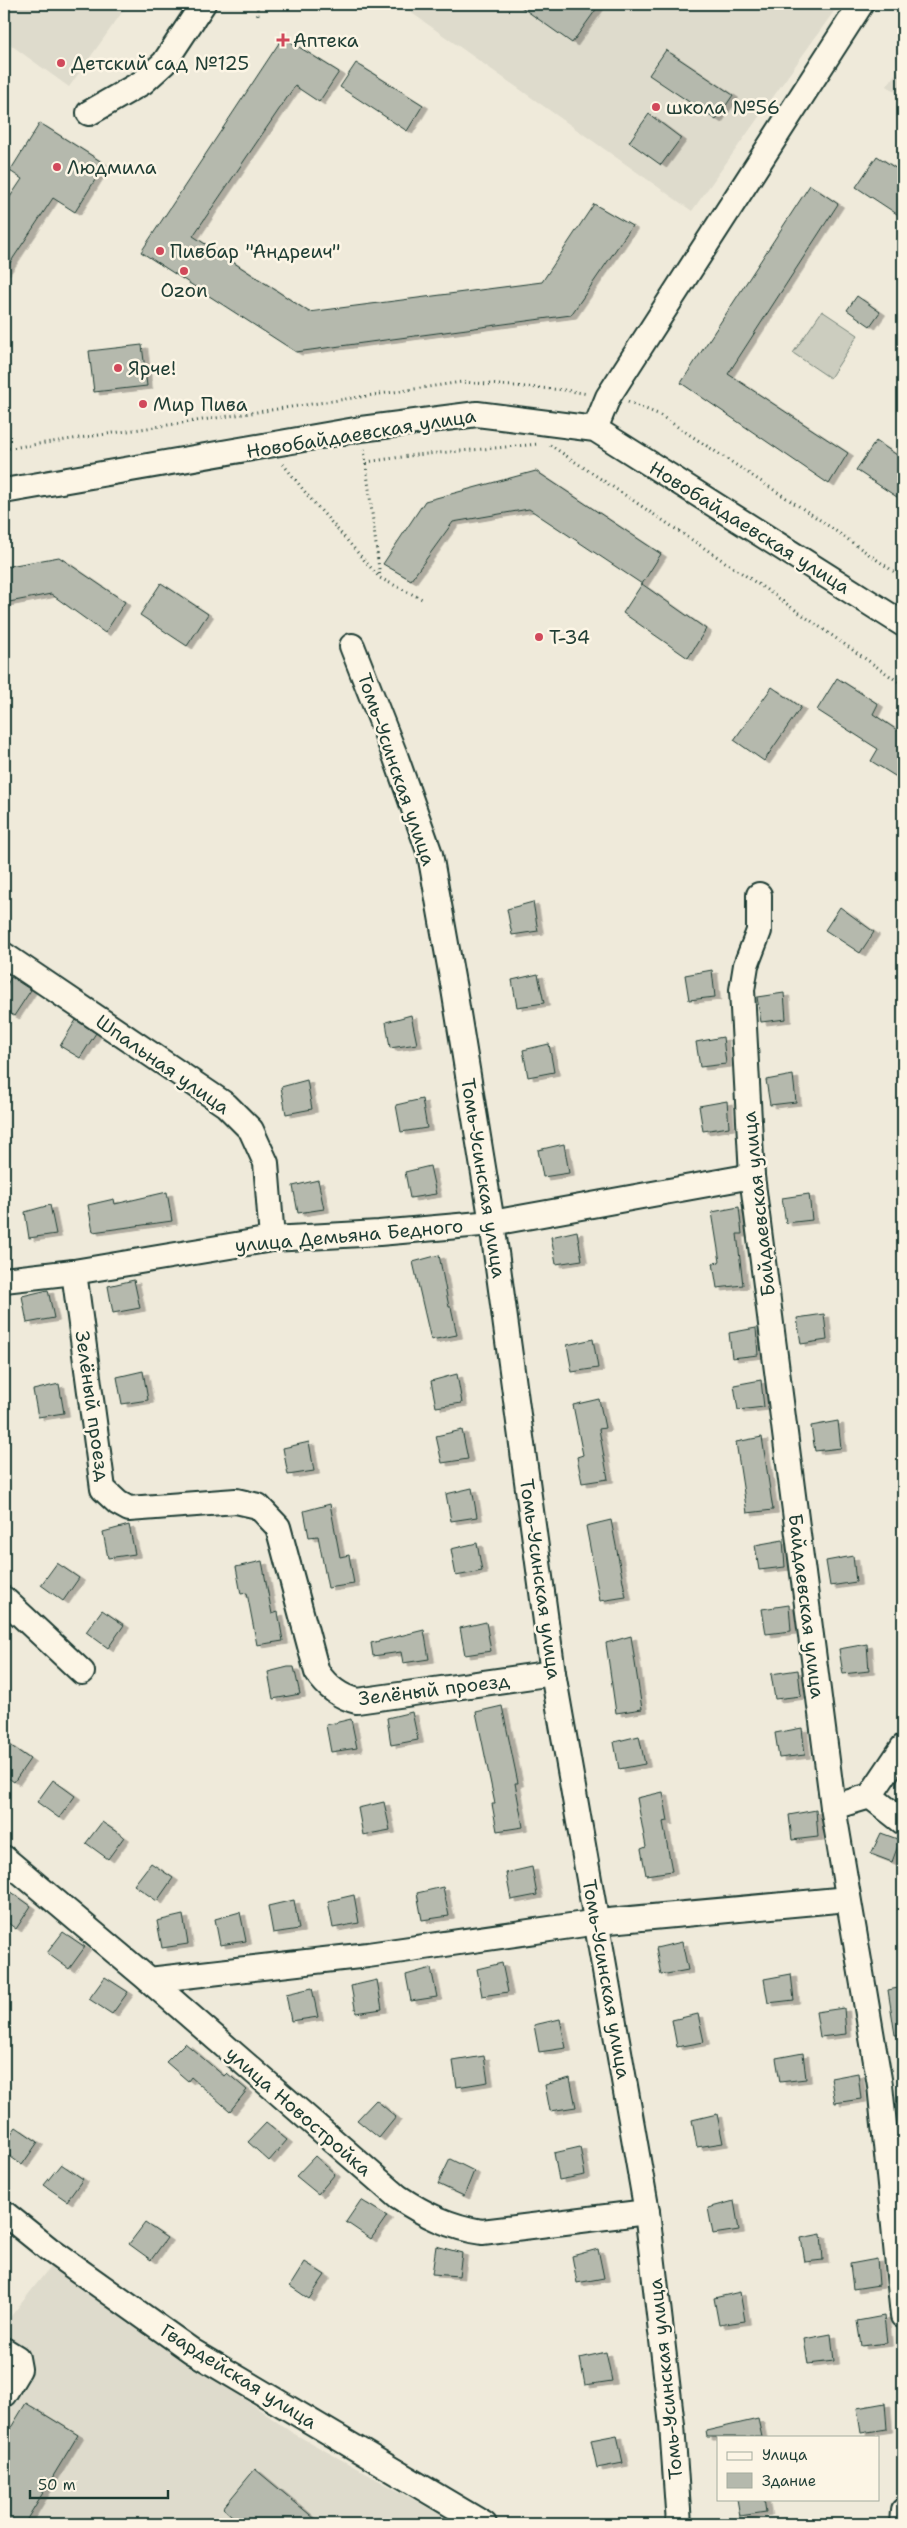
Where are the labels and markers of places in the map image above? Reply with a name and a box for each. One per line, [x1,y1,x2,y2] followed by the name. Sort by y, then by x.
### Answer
[293,28,359,53] place label: Аптека
[277,34,289,46] marker: Аптека
[71,51,249,76] place label: Детский сад №125
[55,57,67,69] marker: Детский сад №125
[666,95,780,120] place label: школа №56
[650,101,662,113] marker: школа №56
[67,155,157,180] place label: Людмила
[51,161,63,173] marker: Людмила
[170,239,340,264] place label: Пивбар "Андреич"
[154,245,166,257] marker: Пивбар "Андреич"
[178,265,190,277] marker: Ozon
[160,278,208,303] place label: Ozon
[128,356,176,381] place label: Ярче!
[112,362,124,374] marker: Ярче!
[153,392,248,417] place label: Мир Пива
[137,398,149,410] marker: Мир Пива
[549,625,590,650] place label: T-34
[533,631,545,643] marker: T-34

